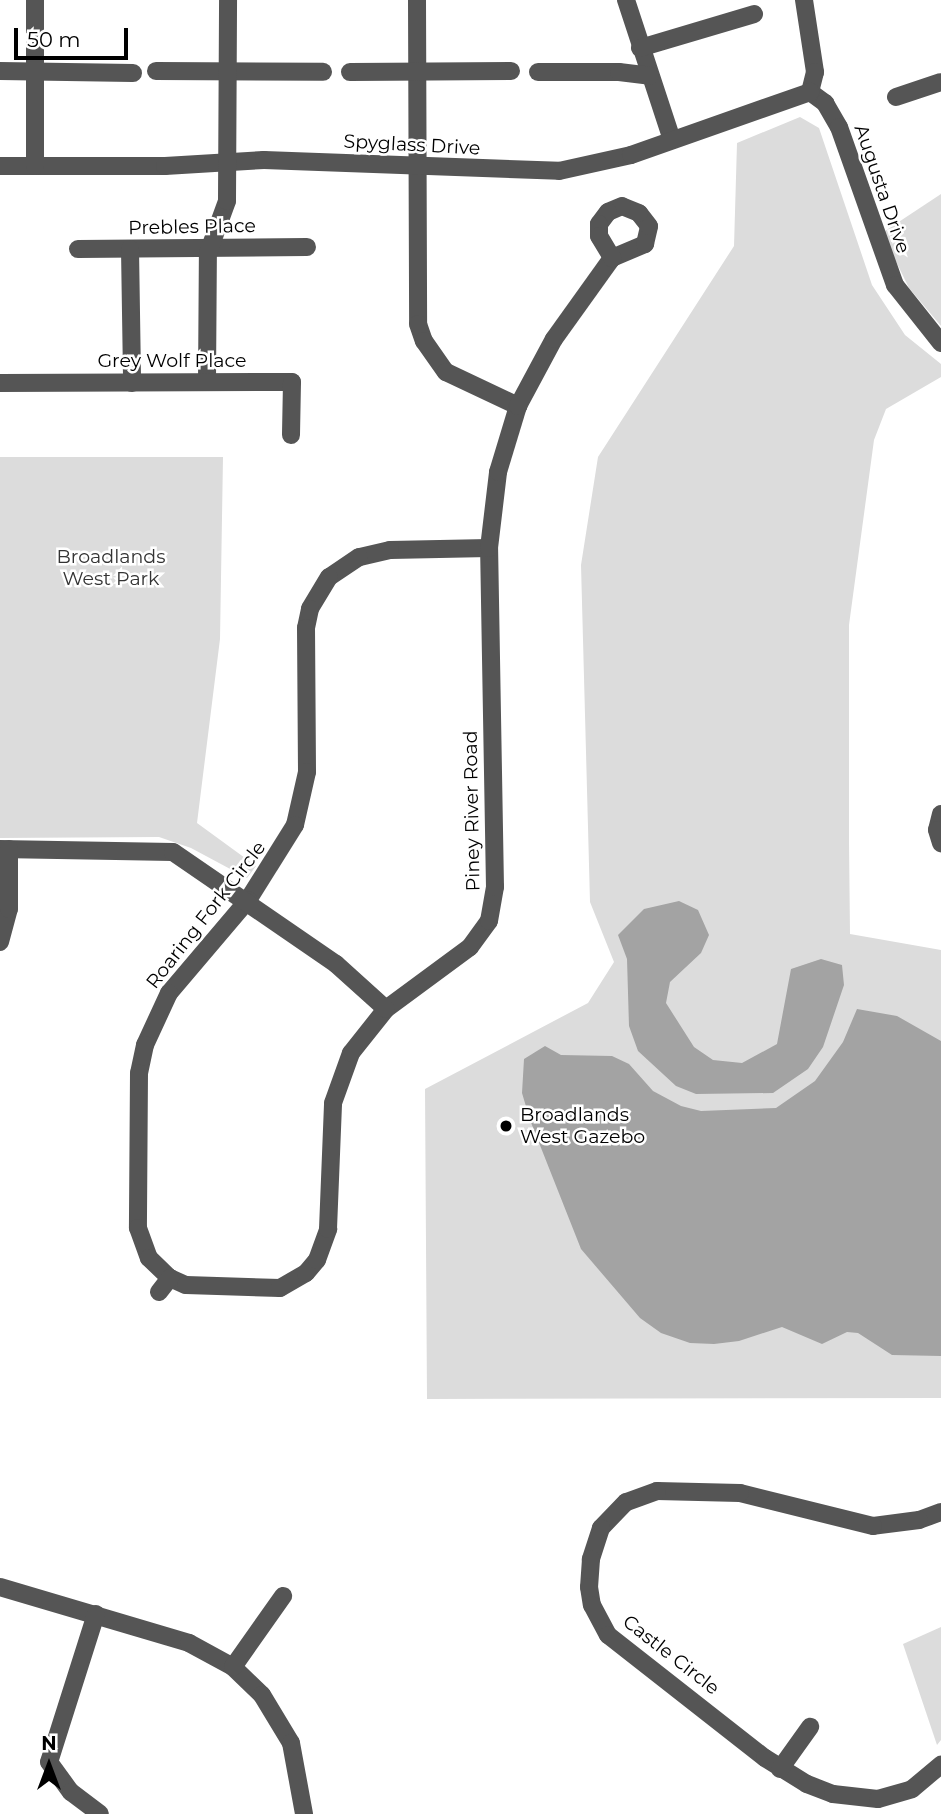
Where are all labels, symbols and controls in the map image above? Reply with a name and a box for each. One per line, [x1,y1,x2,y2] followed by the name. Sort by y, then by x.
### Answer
[18,14,131,58] scale bar
[27,27,81,52] text: 50 m
[849,122,915,256] street label: Augusta Drive
[343,130,481,160] street label: Spyglass Drive
[128,214,256,240] street label: Prebles Place
[97,350,247,372] street label: Grey Wolf Place
[57,546,165,590] park label: Broadlands West Park
[459,730,485,892] street label: Piney River Road
[141,837,271,993] street label: Roaring Fork Circle
[520,1104,645,1148] place label: Broadlands West Gazebo
[498,1118,514,1134] marker: Broadlands West Gazebo
[618,1610,724,1700] street label: Castle Circle
[14,1730,84,1800] north arrow
[41,1732,57,1755] text: N

